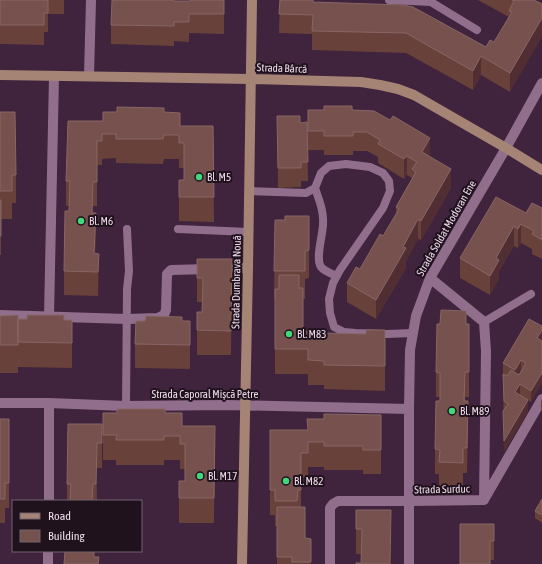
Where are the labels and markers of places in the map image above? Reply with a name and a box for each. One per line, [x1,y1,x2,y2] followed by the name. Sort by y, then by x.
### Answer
[207,171,231,183] place label: Bl. M5
[194,172,204,182] marker: Bl. M5
[89,215,113,227] place label: Bl. M6
[76,216,86,226] marker: Bl. M6
[297,328,326,340] place label: Bl. M83
[284,329,294,339] marker: Bl. M83
[460,405,489,417] place label: Bl. M89
[447,406,457,416] marker: Bl. M89
[208,470,237,482] place label: Bl. M17
[195,471,205,481] marker: Bl. M17
[294,475,323,487] place label: Bl. M82
[281,476,291,486] marker: Bl. M82

